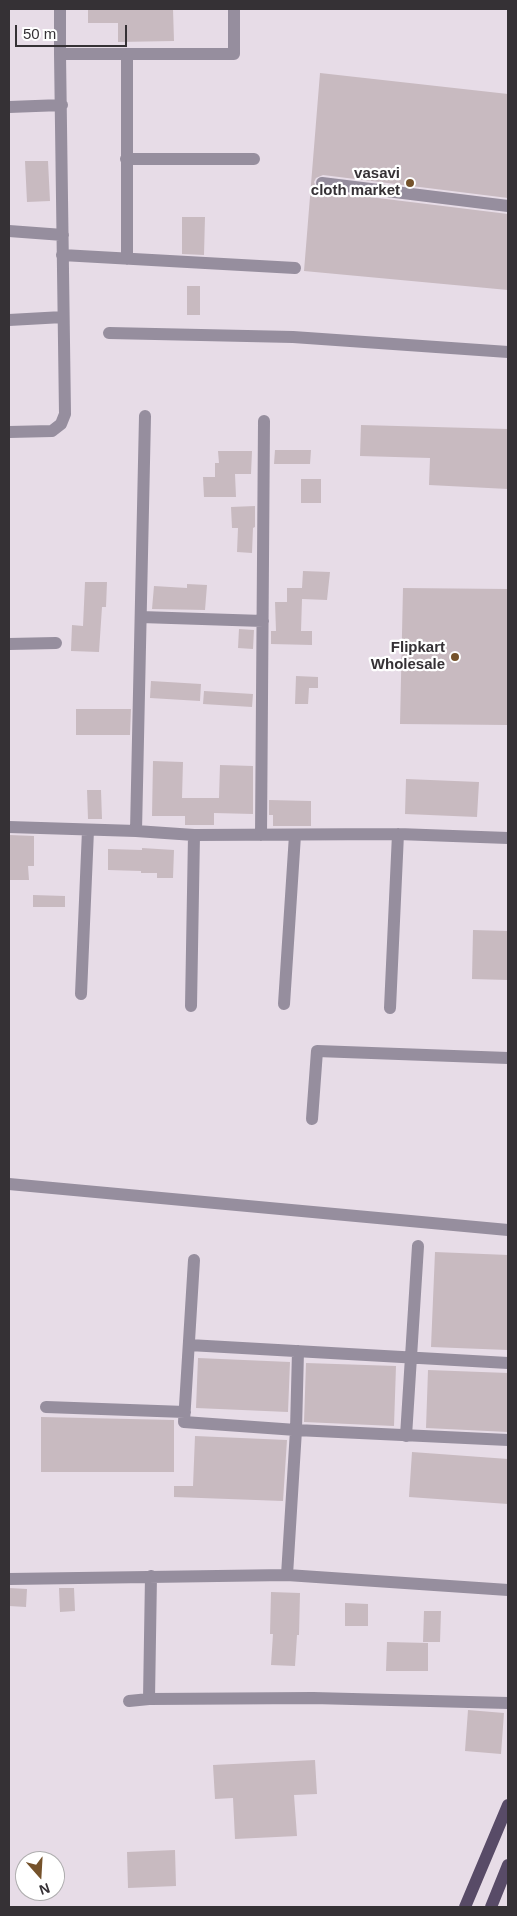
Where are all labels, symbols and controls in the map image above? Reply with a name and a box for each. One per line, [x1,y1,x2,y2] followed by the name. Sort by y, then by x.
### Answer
[18,15,130,47] scale bar
[23,25,56,42] text: 50 m
[311,165,400,200] place label: vasavi cloth market
[404,177,416,189] marker: vasavi cloth market
[371,639,445,674] place label: Flipkart Wholesale
[449,651,461,663] marker: Flipkart Wholesale
[15,1851,65,1901] north arrow
[37,1880,52,1898] text: N

